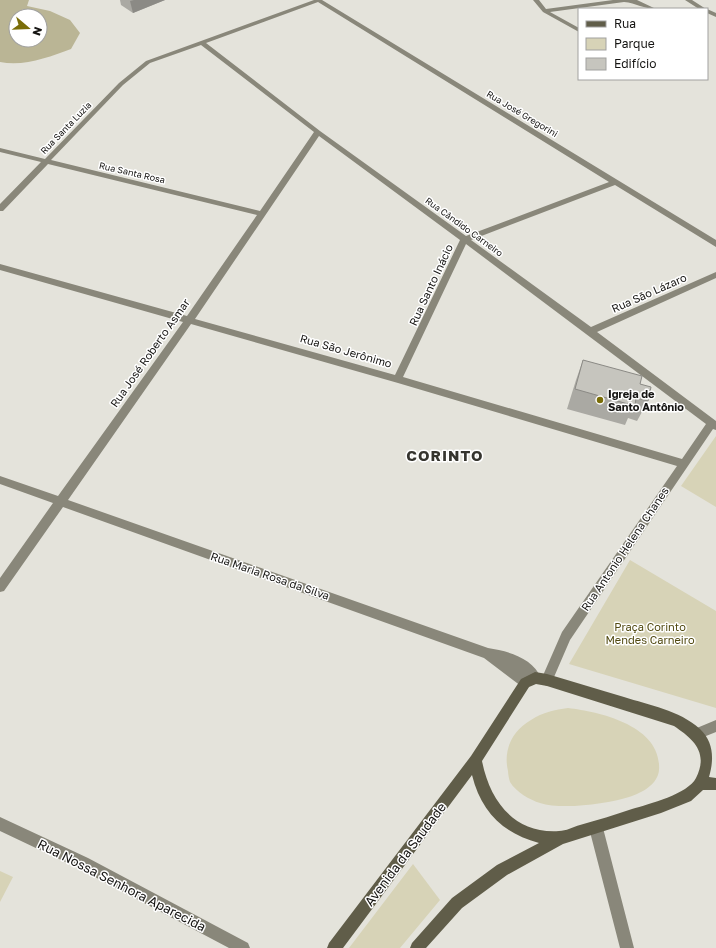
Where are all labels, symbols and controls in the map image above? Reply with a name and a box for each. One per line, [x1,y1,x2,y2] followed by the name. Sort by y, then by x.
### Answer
[8,8,48,48] north arrow
[578,8,708,80] legend
[614,16,636,31] text: Rua
[30,25,45,37] text: N
[614,36,655,51] text: Parque
[614,56,656,71] text: Edifício
[485,88,560,139] street label: Rua José Gregorini
[38,99,93,156] street label: Rua Santa Luzia
[98,160,166,185] street label: Rua Santa Rosa
[423,195,505,258] street label: Rua Cândido Carneiro
[406,242,455,328] street label: Rua Santo Inácio
[609,270,689,315] street label: Rua São Lázaro
[107,295,192,409] street label: Rua José Roberto Asmar
[299,331,394,370] street label: Rua São Jerônimo
[608,387,684,413] place label: Igreja de Santo Antônio
[595,395,605,405] marker: Igreja de Santo Antônio
[406,446,484,464] district label: CORINTO
[578,484,671,613] street label: Rua Antonio Helena Chanes
[209,549,331,602] street label: Rua Maria Rosa da Silva
[605,620,695,646] park label: Praça Corinto Mendes Carneiro
[361,799,449,909] street label: Avenida da Saudade
[35,835,209,935] street label: Rua Nossa Senhora Aparecida

